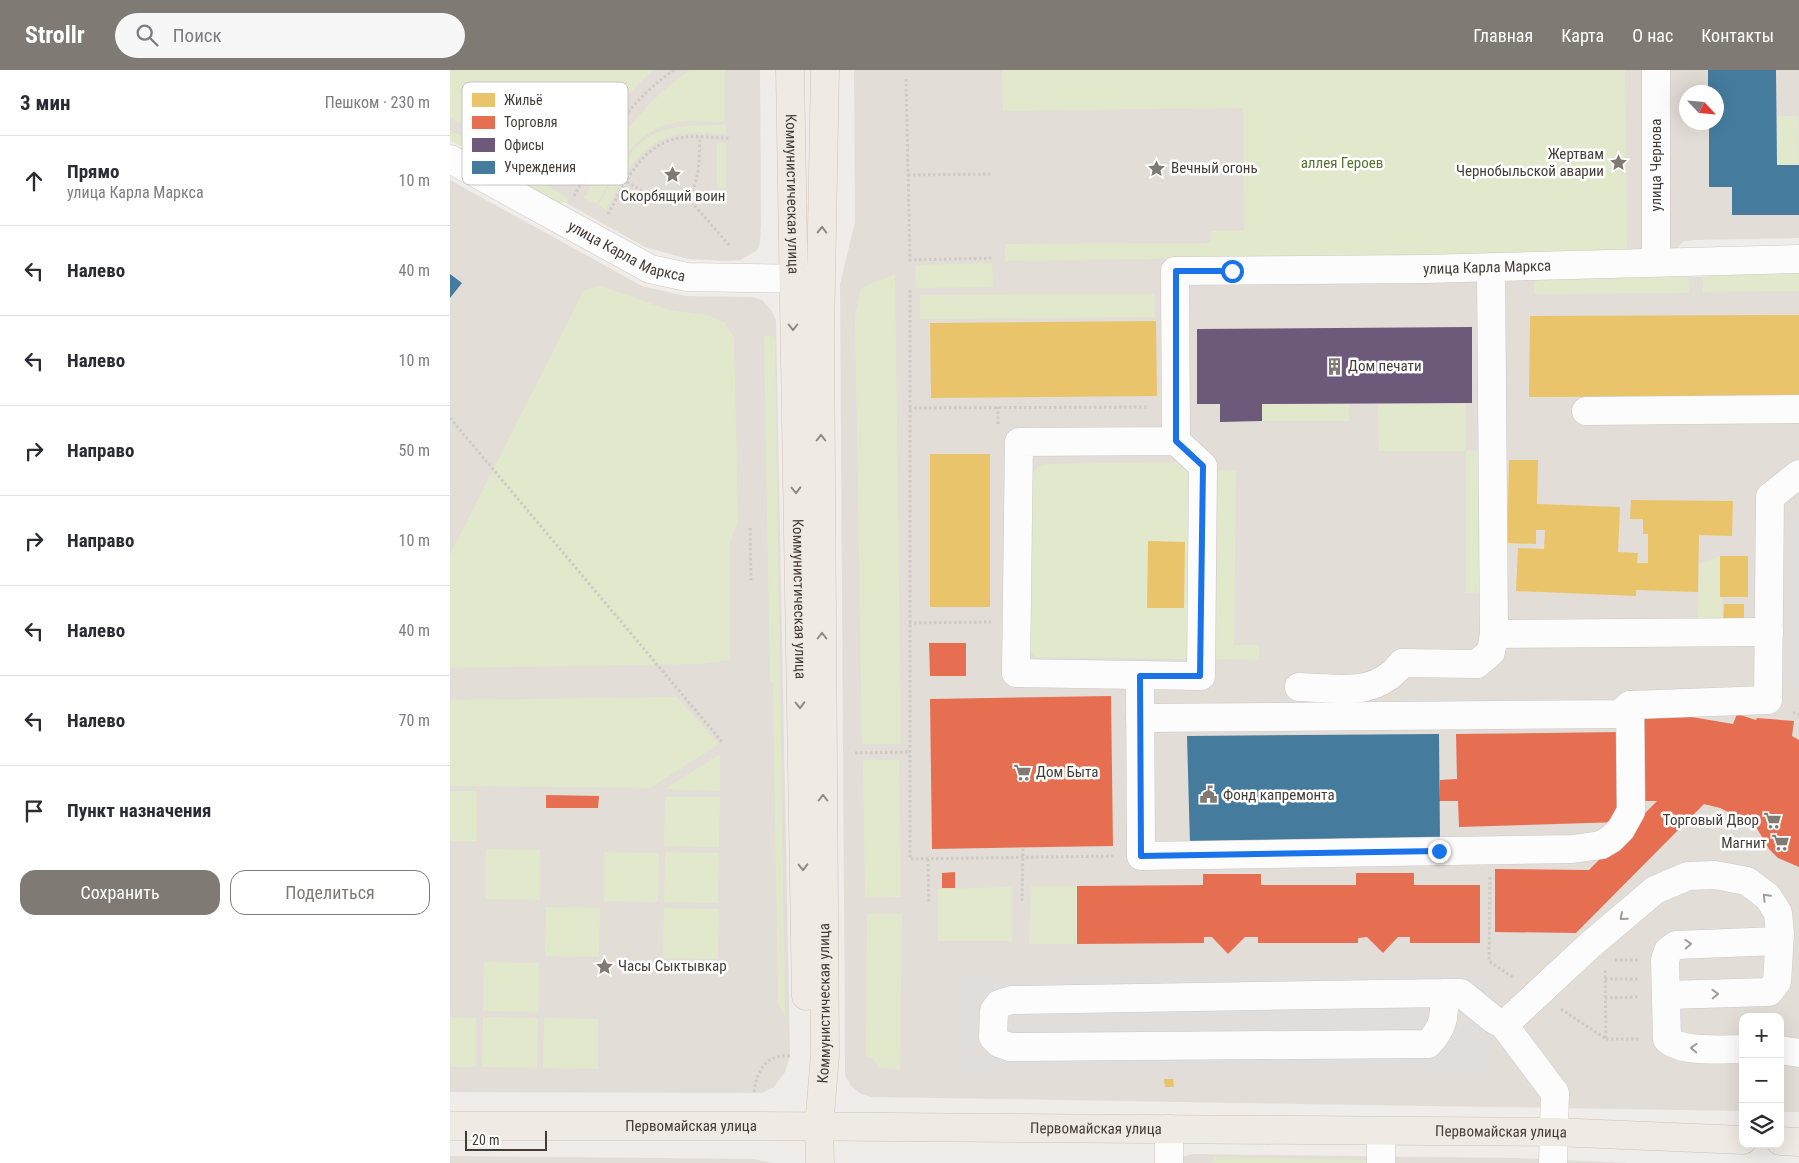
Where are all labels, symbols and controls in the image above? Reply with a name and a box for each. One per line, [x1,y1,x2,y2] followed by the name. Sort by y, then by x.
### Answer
[115,13,465,58] search box
[25,21,85,49] text: Strollr
[133,21,161,49] icon: search
[173,24,222,47] text: Поиск
[1473,25,1533,46] text: Главная
[1561,25,1604,46] text: Карта
[1632,25,1673,46] text: О нас
[1701,25,1774,46] text: Контакты
[462,82,628,185] legend
[1679,85,1724,130] north arrow
[20,91,70,115] text: 3 мин
[504,92,543,108] text: Жильё
[325,93,430,112] text: Пешком · 230 m
[504,114,558,130] text: Торговля
[782,114,803,274] street label: Коммунистическая улица
[1647,118,1665,212] street label: улица Чернова
[504,137,544,153] text: Офисы
[1456,145,1604,180] place label: Жертвам Чернобыльской аварии
[1608,153,1628,173] place icon: Жертвам Чернобыльской аварии
[1301,154,1383,172] park label: аллея Героев
[1147,158,1167,178] place icon: Вечный огонь
[504,159,576,175] text: Учреждения
[1171,159,1258,177] place label: Вечный огонь
[67,160,120,183] text: Прямо
[663,165,683,185] place icon: Скорбящий воин
[20,167,48,195] icon: ahead
[398,171,430,190] text: 10 m
[67,183,204,202] text: улица Карла Маркса
[621,187,725,205] place label: Скорбящий воин
[565,217,687,285] street label: улица Карла Маркса
[817,226,827,234] one-way arrow
[20,257,48,285] icon: left
[1423,257,1551,278] street label: улица Карла Маркса
[67,259,125,282] text: Налево
[1221,260,1244,283] route start
[398,261,430,280] text: 40 m
[788,324,798,332] one-way arrow
[20,347,48,375] icon: left
[67,349,125,372] text: Налево
[398,351,430,370] text: 10 m
[1324,356,1344,376] building icon: Дом печати
[1348,357,1422,375] place label: Дом печати
[816,434,826,442] one-way arrow
[20,437,48,465] icon: right
[67,439,134,462] text: Направо
[398,441,430,460] text: 50 m
[791,486,801,494] one-way arrow
[789,519,810,679] street label: Коммунистическая улица
[20,527,48,555] icon: right
[67,529,134,552] text: Направо
[398,531,430,550] text: 10 m
[20,617,48,645] icon: left
[67,619,125,642] text: Налево
[398,621,430,640] text: 40 m
[817,632,827,640] one-way arrow
[795,702,805,709] one-way arrow
[20,707,48,735] icon: left
[67,709,125,732] text: Налево
[398,711,430,730] text: 70 m
[1012,762,1032,782] supermarket icon: Дом Быта
[1036,763,1098,781] place label: Дом Быта
[1199,785,1219,805] public building icon: Фонд капремонта
[1223,786,1335,804] place label: Фонд капремонта
[818,794,828,802] one-way arrow
[20,797,48,825] icon: arrive
[67,799,211,822] text: Пункт назначения
[1763,810,1783,830] supermarket icon: Торговый Двор
[1663,811,1759,829] place label: Торговый Двор
[1771,833,1791,853] supermarket icon: Магнит
[1721,834,1767,852] place label: Магнит
[1428,840,1451,863] route end
[798,864,808,872] one-way arrow
[20,870,220,915] button: Сохранить
[230,870,430,915] button: Поделиться
[1763,894,1772,903] one-way arrow
[1620,911,1629,920] one-way arrow
[814,923,834,1084] street label: Коммунистическая улица
[1684,939,1692,950] one-way arrow
[594,956,614,976] place icon: Часы Сыктывкар
[618,957,727,975] place label: Часы Сыктывкар
[1711,988,1719,999] one-way arrow
[1739,1013,1784,1148] map controls
[1739,1013,1784,1058] button: +
[1690,1043,1698,1053] one-way arrow
[1739,1058,1784,1103] button: −
[1739,1103,1784,1148] button: layers
[625,1117,757,1135] street label: Первомайская улица
[1030,1119,1162,1138] street label: Первомайская улица
[1435,1122,1567,1142] street label: Первомайская улица
[465,1128,548,1151] scale bar
[472,1132,500,1148] text: 20 m

